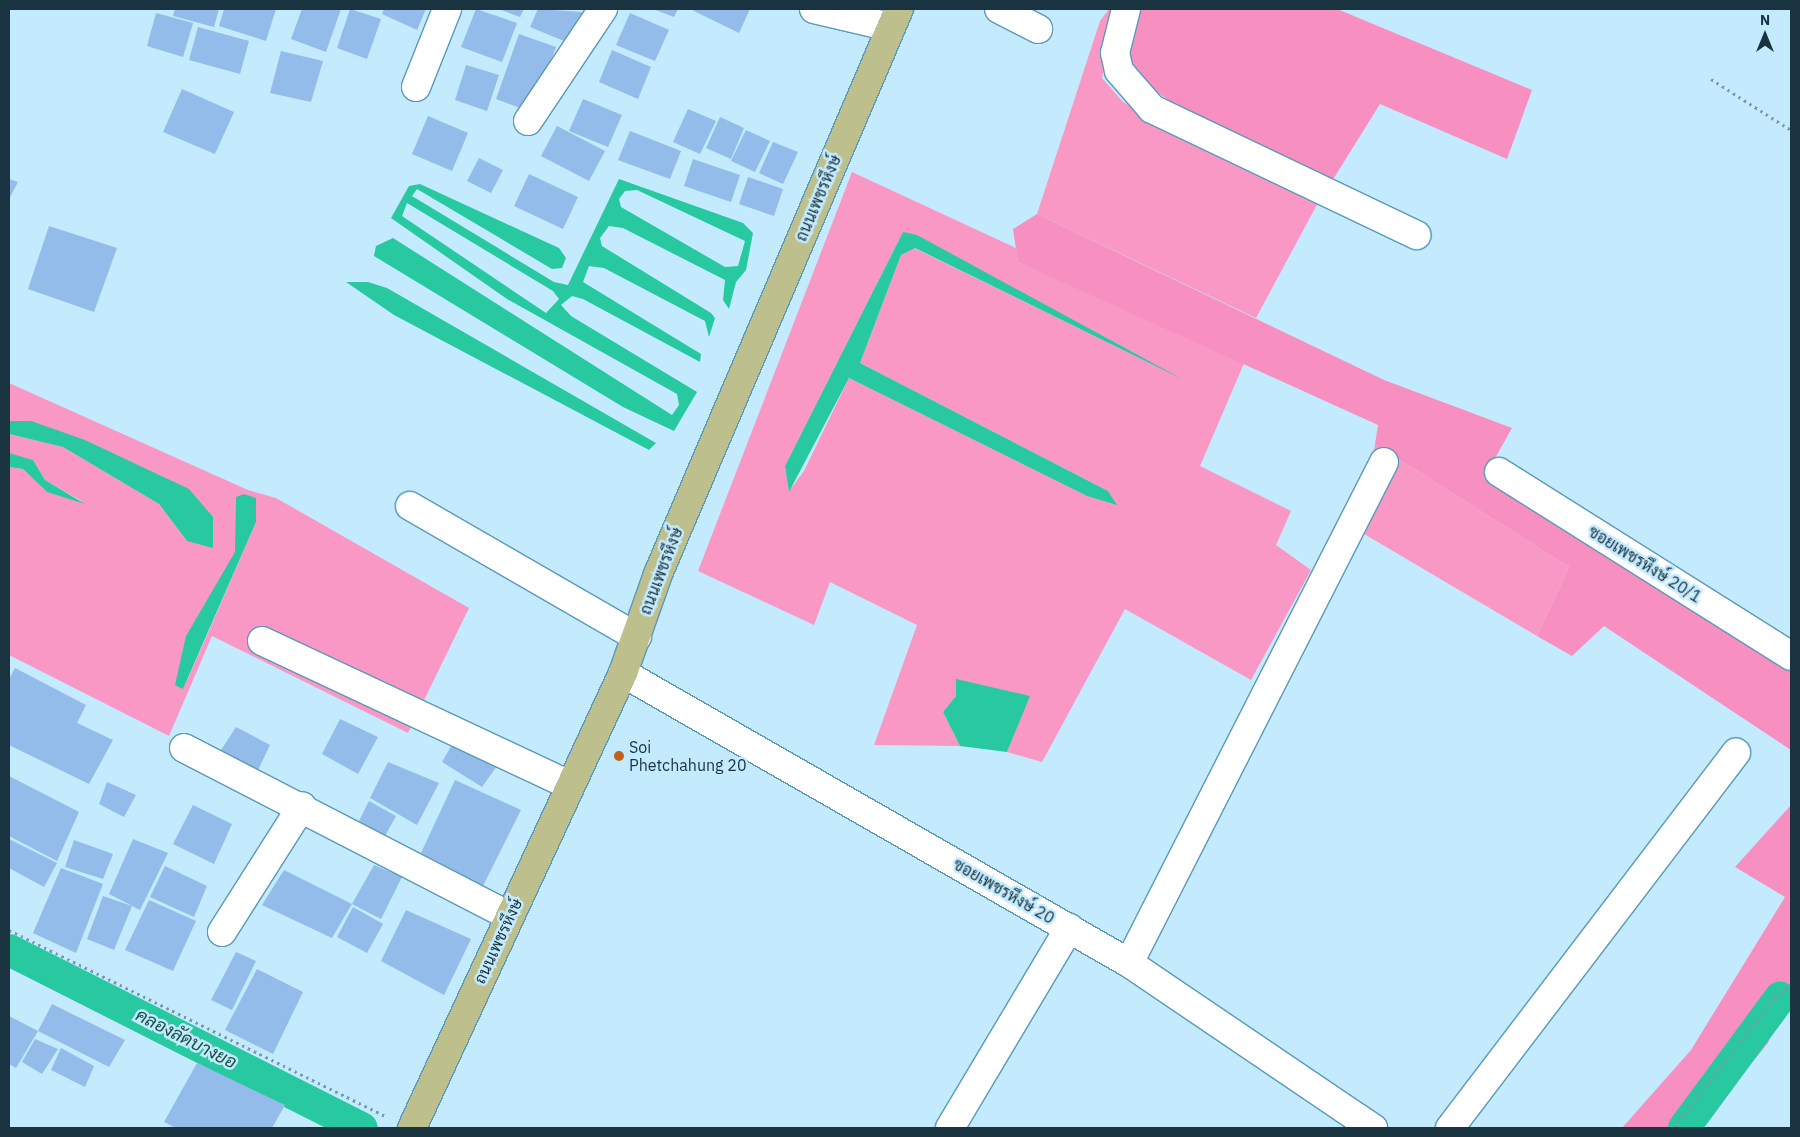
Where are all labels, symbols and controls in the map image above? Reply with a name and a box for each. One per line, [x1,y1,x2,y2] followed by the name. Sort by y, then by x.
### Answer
[1740,10,1790,60] north arrow
[1760,11,1770,29] text: N
[791,152,845,244] street label: ถนนเพชรหึงษ์
[1585,522,1705,606] street label: ซอยเพชรหึงษ์ 20/1
[636,525,686,617] street label: ถนนเพชรหึงษ์
[629,737,746,775] place label: Soi Phetchahung 20
[613,750,625,762] marker: Soi Phetchahung 20
[950,854,1058,928] street label: ซอยเพชรหึงษ์ 20
[470,895,526,987] street label: ถนนเพชรหึงษ์
[132,1004,240,1074] water label: คลองลัดบางยอ

